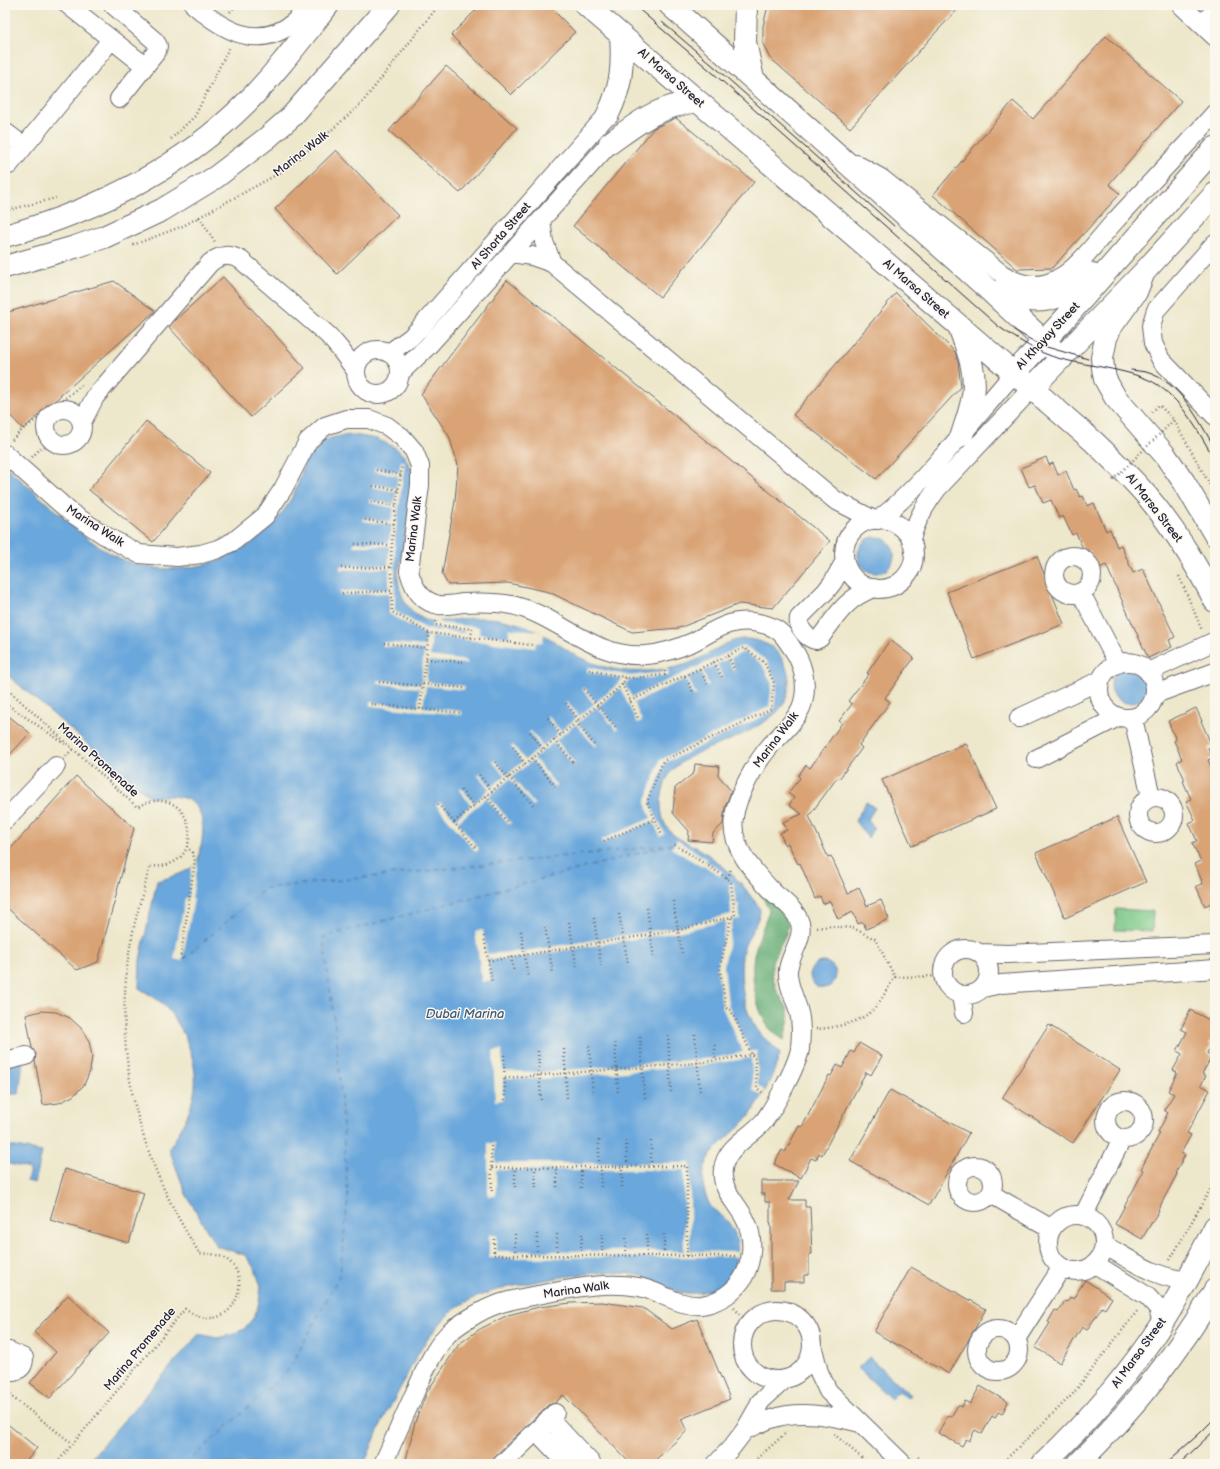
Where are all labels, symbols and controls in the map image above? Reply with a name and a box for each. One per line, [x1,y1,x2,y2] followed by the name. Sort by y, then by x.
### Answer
[635,45,708,111] street label: Al Marsa Street
[270,128,332,180] street label: Marina Walk
[468,199,535,273] street label: Al Shorta Street
[880,256,953,322] street label: Al Marsa Street
[1013,299,1083,373] street label: Al Khayay Street
[1122,471,1186,546] street label: Al Marsa Street
[403,495,425,563] street label: Marina Walk
[63,502,127,550] street label: Marina Walk
[750,709,802,771] street label: Marina Walk
[54,720,142,800] street label: Marina Promenade
[426,1006,504,1022] water label: Dubai Marina
[542,1278,610,1302] street label: Marina Walk
[101,1304,179,1394] street label: Marina Promenade
[1108,1315,1170,1391] street label: Al Marsa Street

